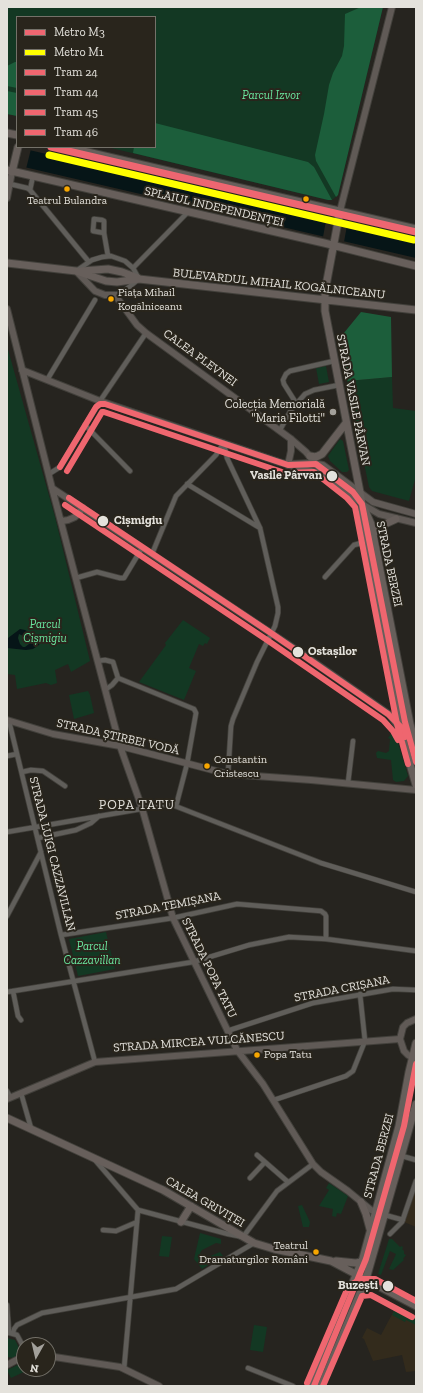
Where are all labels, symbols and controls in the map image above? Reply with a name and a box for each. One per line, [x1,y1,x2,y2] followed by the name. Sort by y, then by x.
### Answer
[16,16,156,148] legend
[54,25,105,39] text: Metro M3
[54,45,104,59] text: Metro M1
[54,65,98,79] text: Tram 24
[54,85,98,99] text: Tram 44
[242,89,300,103] park label: Parcul Izvor
[54,105,98,119] text: Tram 45
[54,125,98,139] text: Tram 46
[62,184,72,194] marker: Teatrul Bulandra
[143,184,285,230] street label: SPLAIUL INDEPENDENȚEI
[27,194,107,208] place label: Teatrul Bulandra
[301,194,311,204] unlabelled marker
[172,266,386,302] street label: BULEVARDUL MIHAIL KOGĂLNICEANU
[118,286,182,312] place label: Piața Mihail Kogălniceanu
[106,294,116,304] marker: Piața Mihail Kogălniceanu
[160,326,240,390] street label: CALEA PLEVNEI
[333,333,373,467] street label: STRADA VASILE PÂRVAN
[225,398,325,426] place label: Colecția Memorială "Maria Filotti"
[328,407,338,417] marker: Colecția Memorială "Maria Filotti"
[250,469,322,483] place label: Vasile Pârvan
[325,469,339,483] marker: Vasile Pârvan
[96,514,110,528] marker: Cișmigiu
[114,514,162,528] place label: Cișmigiu
[373,520,405,608] street label: STRADA BERZEI
[23,618,67,646] park label: Parcul Cișmigiu
[291,645,305,659] marker: Ostașilor
[308,645,357,659] place label: Ostașilor
[55,716,181,758] street label: STRADA ȘTIRBEI VODĂ
[214,753,267,779] place label: Constantin Cristescu
[202,761,212,771] marker: Constantin Cristescu
[26,775,78,933] street label: STRADA LUIGI CAZZAVILLAN
[99,797,175,813] district label: POPA TATU
[114,889,222,923] street label: STRADA TEMIȘANA
[178,915,240,1021] street label: STRADA POPA TATU
[63,940,121,968] park label: Parcul Cazzavillan
[293,973,391,1005] street label: STRADA CRIȘANA
[113,1029,285,1055] street label: STRADA MIRCEA VULCĂNESCU
[264,1048,312,1062] place label: Popa Tatu
[252,1050,262,1060] marker: Popa Tatu
[361,1112,397,1200] street label: STRADA BERZEI
[163,1173,247,1231] street label: CALEA GRIVIȚEI
[199,1239,308,1265] place label: Teatrul Dramaturgilor Români
[311,1247,321,1257] marker: Teatrul Dramaturgilor Români
[338,1279,378,1293] place label: Buzești
[381,1279,395,1293] marker: Buzești
[16,1337,56,1377] north arrow
[29,1361,39,1375] text: N

